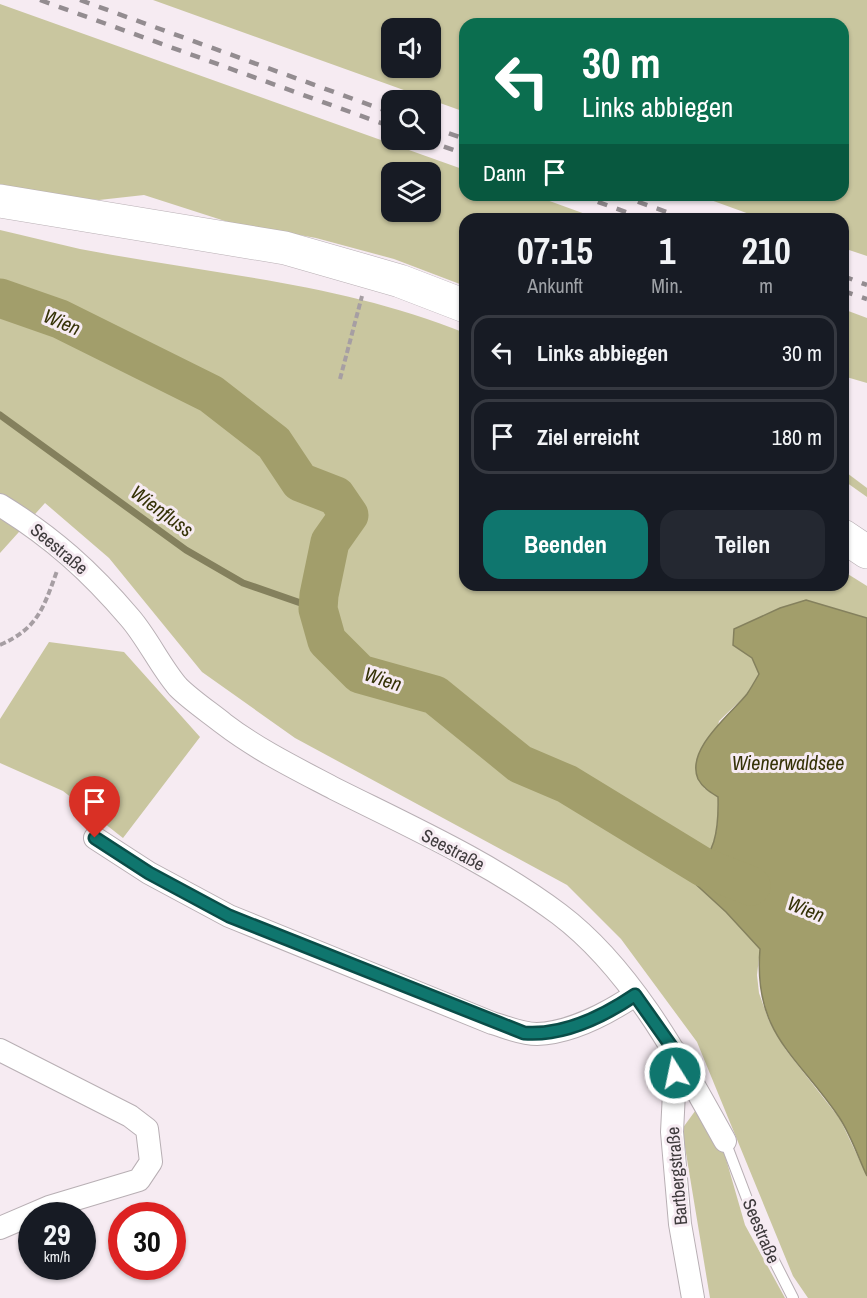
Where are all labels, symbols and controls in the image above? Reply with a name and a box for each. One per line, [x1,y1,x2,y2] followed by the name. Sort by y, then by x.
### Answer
[381,18,441,222] map controls
[381,18,441,78] button: sound
[582,35,661,91] text: 30 m
[483,42,561,120] icon: left
[582,89,733,125] text: Links abbiegen
[381,90,441,150] button: search
[538,156,571,189] icon: arrive
[483,158,526,188] text: Dann
[381,162,441,222] button: layers
[517,227,593,275] text: 07:15
[659,227,675,275] text: 1
[741,227,791,275] text: 210
[527,272,583,299] text: Ankunft
[651,272,683,299] text: Min.
[759,272,773,299] text: m
[39,302,85,341] water label: Wien
[486,336,519,369] icon: left
[537,338,668,368] text: Links abbiegen
[782,338,822,368] text: 30 m
[486,420,519,453] icon: arrive
[537,422,639,452] text: Ziel erreicht
[772,422,822,452] text: 180 m
[125,479,199,543] water label: Wienfluss
[483,510,648,579] button: Beenden
[660,510,825,579] button: Teilen
[25,517,93,580] street label: Seestraße
[361,660,405,697] water label: Wien
[732,749,844,776] water label: Wienerwaldsee
[69,776,120,838] pin
[78,785,111,818] icon: arrive
[417,823,489,877] street label: Seestraße
[784,889,829,928] water label: Wien
[643,1041,707,1105] position arrow
[660,1126,693,1226] street label: Bartbergstraße
[737,1195,786,1267] street label: Seestraße
[108,1202,186,1280] speed limit sign: 30
[43,1214,71,1254] text: 29
[44,1246,70,1267] text: km/h

